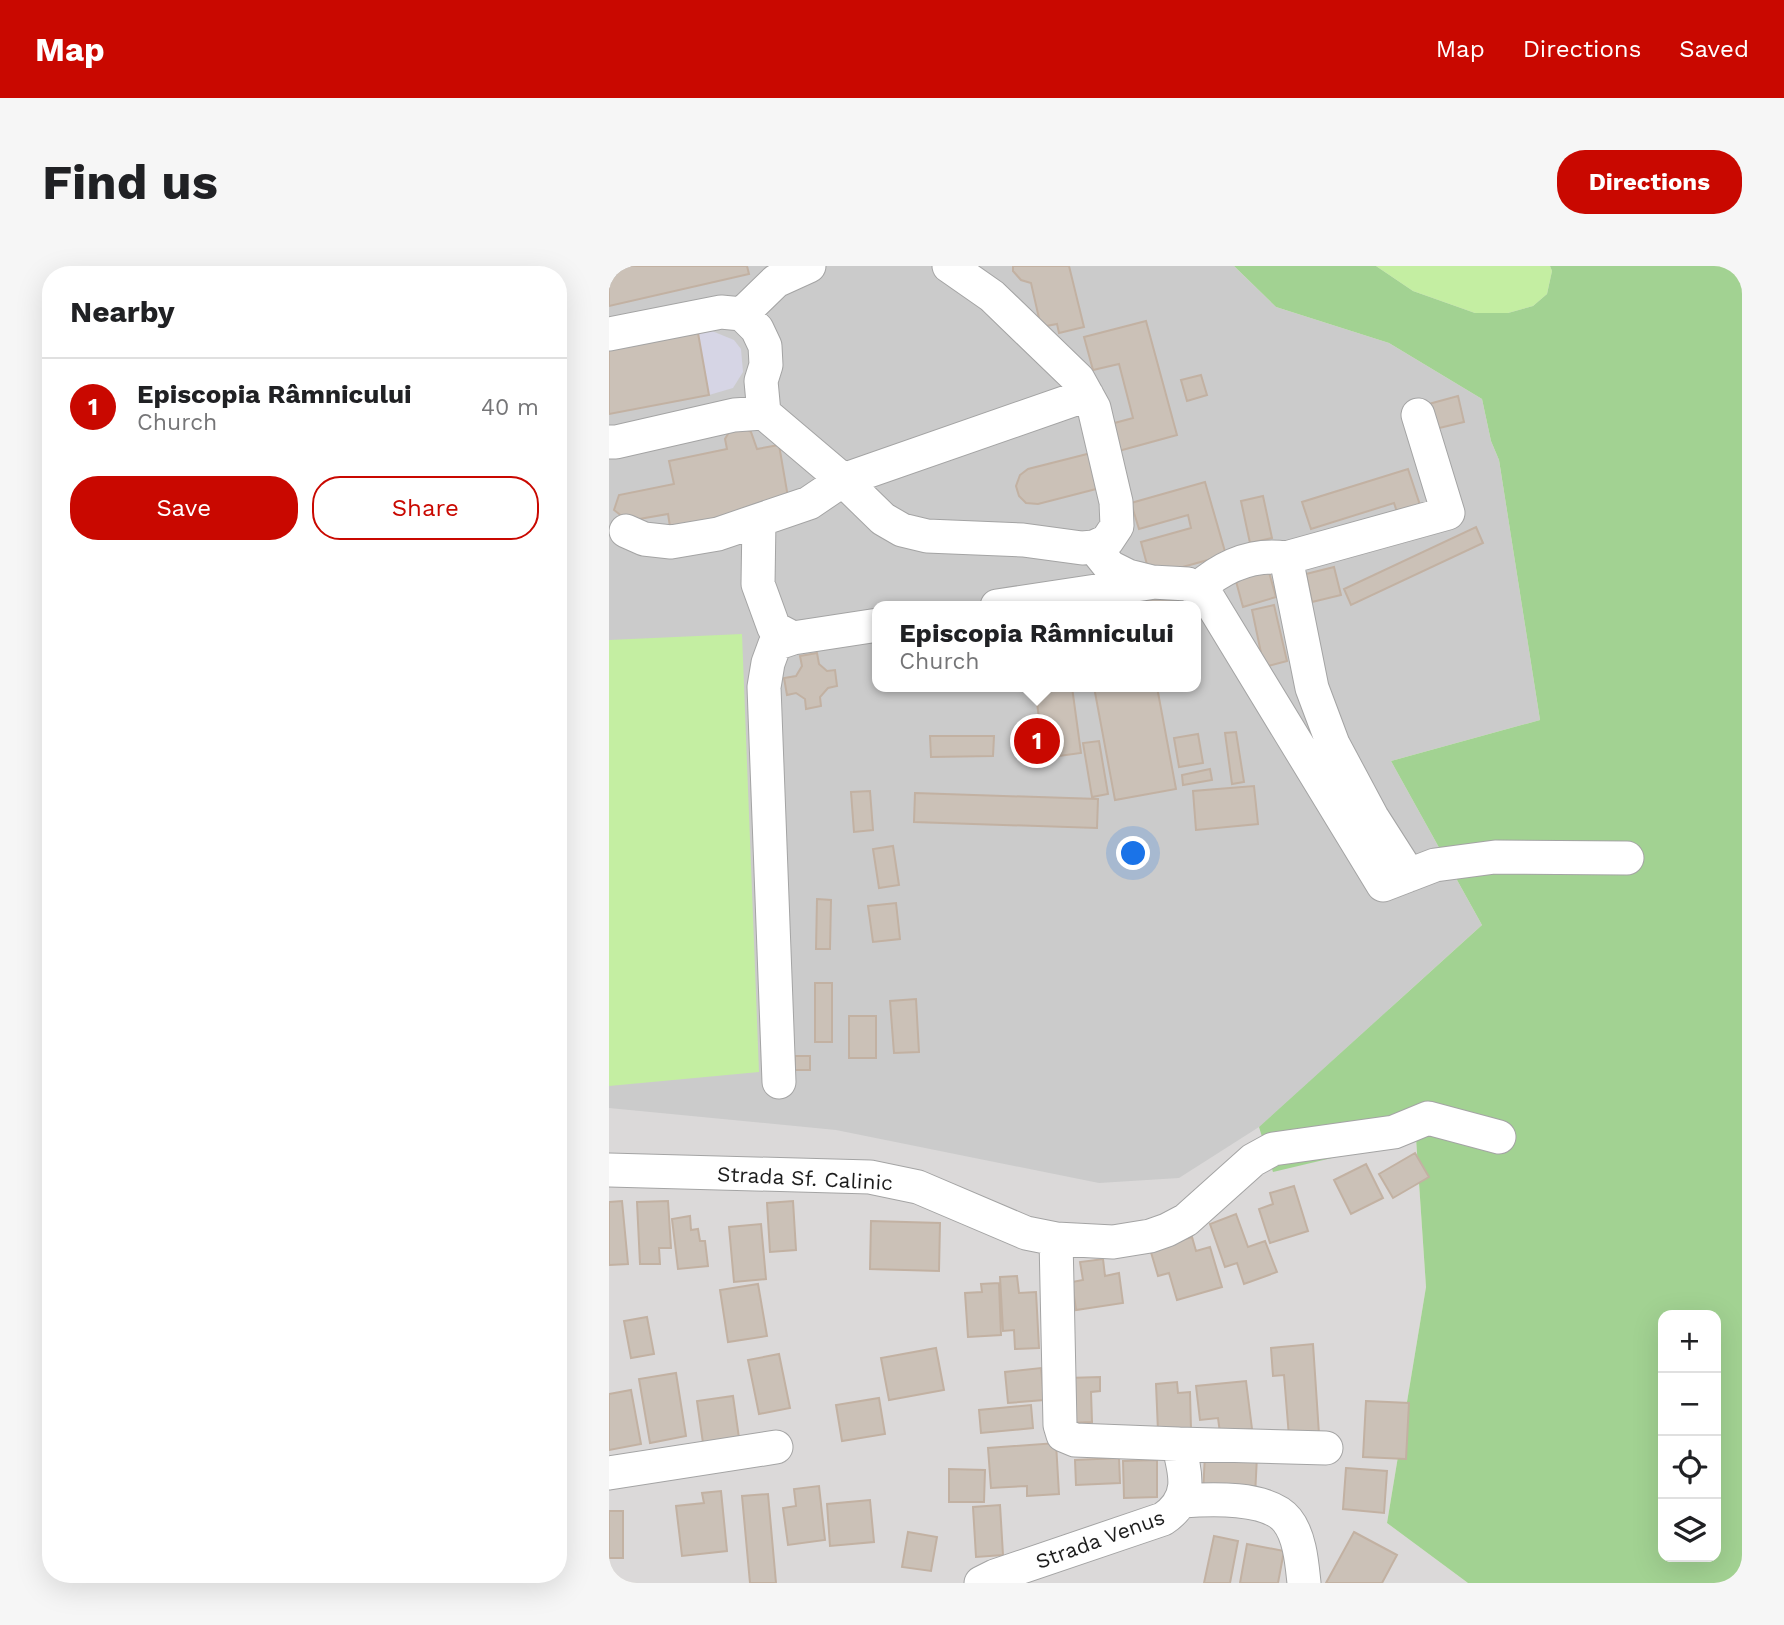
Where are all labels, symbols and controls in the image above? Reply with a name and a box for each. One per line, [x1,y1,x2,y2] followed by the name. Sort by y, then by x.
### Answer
[35,30,105,69] text: Map
[1436,35,1485,63] text: Map
[1523,35,1641,63] text: Directions
[1679,35,1749,63] text: Saved
[1557,150,1742,214] button: Directions
[42,153,218,211] text: Find us
[70,294,175,329] text: Nearby
[137,379,412,409] text: Episcopia Râmnicului
[88,394,98,421] text: 1
[481,394,539,421] text: 40 m
[137,409,217,436] text: Church
[70,476,298,540] button: Save
[312,476,539,540] button: Share
[872,601,1201,692] popup
[899,618,1174,648] text: Episcopia Râmnicului
[899,648,980,675] text: Church
[1014,715,1060,767] pin: 1
[1116,836,1150,870] your location
[716,1161,894,1195] street label: Strada Sf. Calinic
[1658,1310,1721,1562] map controls
[1658,1310,1721,1373] button: +
[1658,1373,1721,1436] button: −
[1658,1436,1721,1499] button: locate
[1658,1499,1721,1562] button: layers
[1032,1504,1168,1574] street label: Strada Venus

